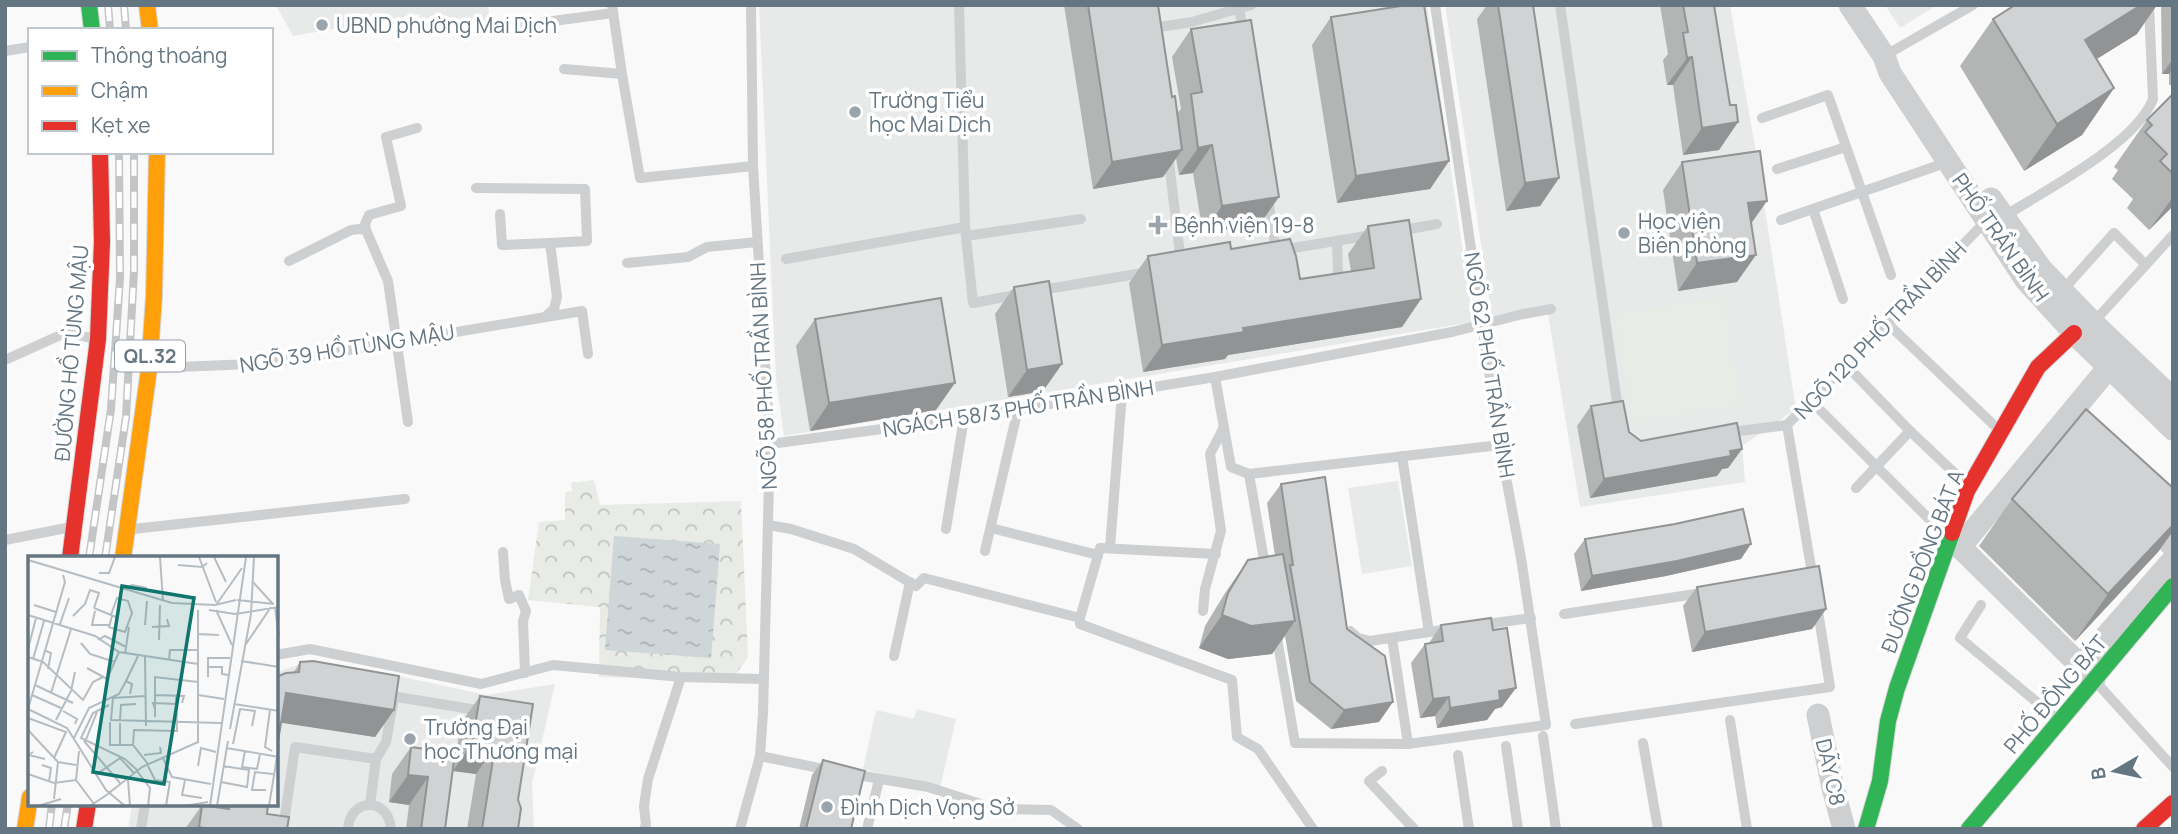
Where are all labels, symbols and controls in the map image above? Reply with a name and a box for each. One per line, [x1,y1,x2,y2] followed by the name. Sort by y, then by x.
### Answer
[336,11,557,39] place label: UBND phường Mai Dịch
[314,17,330,33] marker: UBND phường Mai Dịch
[28,28,273,154] legend
[91,41,227,69] text: Thông thoáng
[91,76,148,104] text: Chậm
[869,86,991,138] place label: Trường Tiểu học Mai Dịch
[847,104,863,120] marker: Trường Tiểu học Mai Dịch
[91,111,150,139] text: Kẹt xe
[1946,166,2057,307] street label: PHỐ TRẦN BÌNH
[1638,207,1747,259] place label: Học viện Biên phòng
[1174,211,1314,239] place label: Bệnh viện 19-8
[1148,215,1168,235] marker: Bệnh viện 19-8
[1616,225,1632,241] marker: Học viện Biên phòng
[1786,234,1972,425] street label: NGÕ 120 PHỐ TRẦN BÌNH
[46,244,94,462] street label: ĐƯỜNG HỒ TÙNG MẬU
[1458,250,1524,480] street label: NGÕ 62 PHỐ TRẦN BÌNH
[741,262,783,491] street label: NGÕ 58 PHỐ TRẦN BÌNH
[237,315,456,379] street label: NGÕ 39 HỒ TÙNG MẬU
[115,340,185,372] road number: QL.32
[880,371,1156,443] street label: NGÁCH 58/3 PHỐ TRẦN BÌNH
[1872,465,1970,657] street label: ĐƯỜNG ĐỒNG BÁT A
[28,556,278,806] inset map
[1996,627,2113,759] street label: PHỐ ĐỒNG BÁT
[424,713,578,765] place label: Trường Đại học Thương mại
[402,731,418,747] marker: Trường Đại học Thương mại
[1810,736,1852,808] street label: DÃY C8
[2080,736,2150,806] north arrow
[2084,766,2112,782] text: B
[841,793,1015,821] place label: Đình Dịch Vọng Sở
[819,799,835,815] marker: Đình Dịch Vọng Sở

